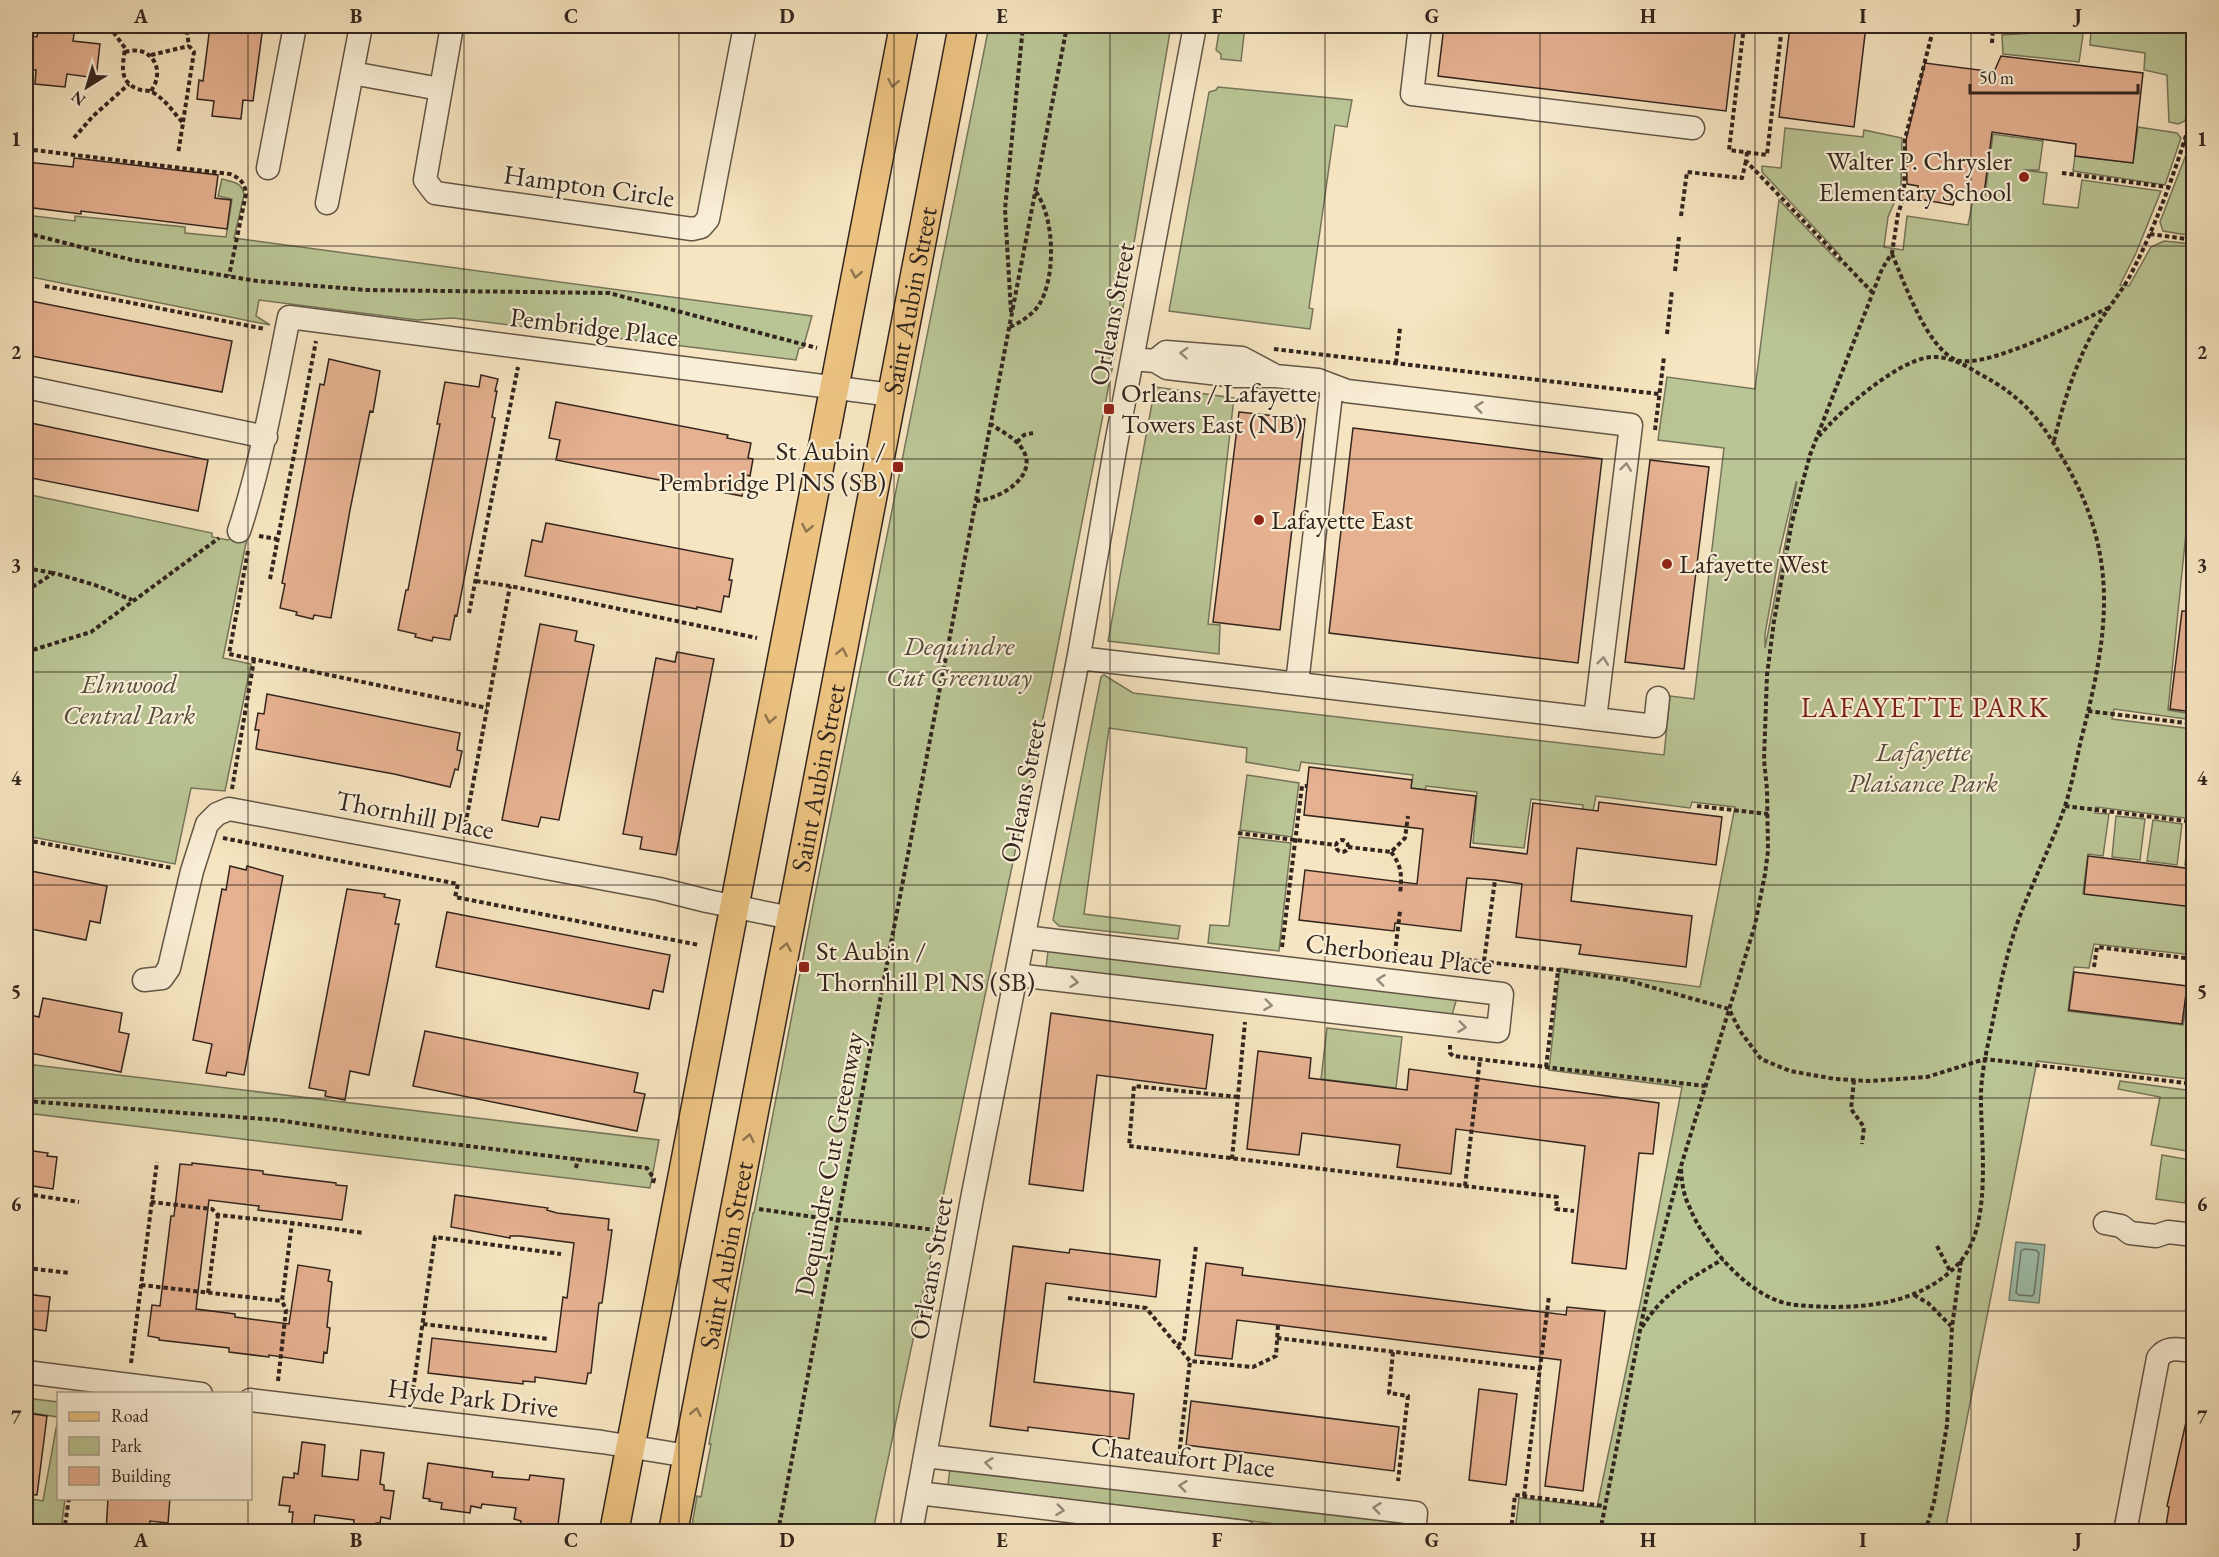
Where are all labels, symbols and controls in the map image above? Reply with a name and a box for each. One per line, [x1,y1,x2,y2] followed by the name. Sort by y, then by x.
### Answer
[133,3,149,29] text: A
[350,3,362,29] text: B
[564,3,578,29] text: C
[779,3,795,29] text: D
[996,3,1008,29] text: E
[1212,3,1223,29] text: F
[1425,3,1439,29] text: G
[1640,3,1656,29] text: H
[1859,3,1867,29] text: I
[2072,3,2082,29] text: J
[57,57,117,117] north arrow
[1970,57,2138,95] scale bar
[1979,66,2014,89] text: 50 m
[887,78,900,88] one-way arrow
[67,86,90,111] text: N
[11,126,21,152] text: 1
[2197,126,2207,152] text: 1
[1818,143,2012,209] place label: Walter P. Chrysler Elementary School
[501,156,677,215] street label: Hampton Circle
[2017,170,2031,184] marker: Walter P. Chrysler Elementary School
[874,203,945,397] street label: Saint Aubin Street
[1080,239,1143,388] street label: Orleans Street
[850,269,863,279] one-way arrow
[508,299,680,354] street label: Pembridge Place
[11,339,22,365] text: 2
[2197,339,2208,365] text: 2
[1180,347,1189,360] one-way arrow
[1121,375,1317,441] place label: Orleans / Lafayette Towers East (NB)
[1475,401,1484,414] one-way arrow
[1102,402,1116,416] marker: Orleans / Lafayette Towers East (NB)
[658,433,886,499] place label: St Aubin / Pembridge Pl NS (SB)
[891,460,905,474] marker: St Aubin / Pembridge Pl NS (SB)
[1619,463,1631,472] one-way arrow
[1271,502,1414,537] place label: Lafayette East
[1252,513,1266,527] marker: Lafayette East
[801,522,814,532] one-way arrow
[1679,546,1829,581] place label: Lafayette West
[11,552,21,578] text: 3
[2197,552,2207,578] text: 3
[1660,557,1674,571] marker: Lafayette West
[886,628,1032,694] park label: Dequindre Cut Greenway
[835,647,848,657] one-way arrow
[1596,657,1608,666] one-way arrow
[63,666,195,732] park label: Elmwood Central Park
[783,680,853,875] street label: Saint Aubin Street
[1801,689,2049,725] district label: LAFAYETTE PARK
[764,714,777,724] one-way arrow
[991,716,1054,865] street label: Orleans Street
[1848,734,1998,800] park label: Lafayette Plaisance Park
[11,765,22,791] text: 4
[2197,765,2208,791] text: 4
[333,782,497,847] street label: Thornhill Place
[1304,925,1495,982] street label: Cherboneau Place
[816,933,1035,999] place label: St Aubin / Thornhill Pl NS (SB)
[779,942,792,952] one-way arrow
[797,960,811,974] marker: St Aubin / Thornhill Pl NS (SB)
[1376,974,1386,987] one-way arrow
[1070,975,1079,988] one-way arrow
[11,978,21,1004] text: 5
[2197,978,2207,1004] text: 5
[1264,998,1273,1011] one-way arrow
[1457,1020,1466,1033] one-way arrow
[786,1028,871,1299] street label: Dequindre Cut Greenway
[742,1133,755,1143] one-way arrow
[691,1158,761,1352] street label: Saint Aubin Street
[11,1191,22,1217] text: 6
[2197,1191,2208,1217] text: 6
[901,1193,960,1342] street label: Orleans Street
[386,1370,560,1425] street label: Hyde Park Drive
[57,1392,252,1500] legend
[11,1404,22,1430] text: 7
[111,1404,150,1427] text: Road
[2197,1404,2208,1430] text: 7
[689,1407,702,1417] one-way arrow
[1089,1428,1277,1485] street label: Chateaufort Place
[111,1434,142,1457] text: Park
[985,1457,994,1470] one-way arrow
[111,1464,171,1487] text: Building
[1178,1480,1188,1492] one-way arrow
[1372,1502,1381,1515] one-way arrow
[1055,1503,1064,1516] one-way arrow
[133,1527,149,1553] text: A
[350,1527,362,1553] text: B
[564,1527,578,1553] text: C
[779,1527,795,1553] text: D
[996,1527,1008,1553] text: E
[1212,1527,1223,1553] text: F
[1425,1527,1439,1553] text: G
[1640,1527,1656,1553] text: H
[1859,1527,1867,1553] text: I
[2072,1527,2082,1553] text: J

